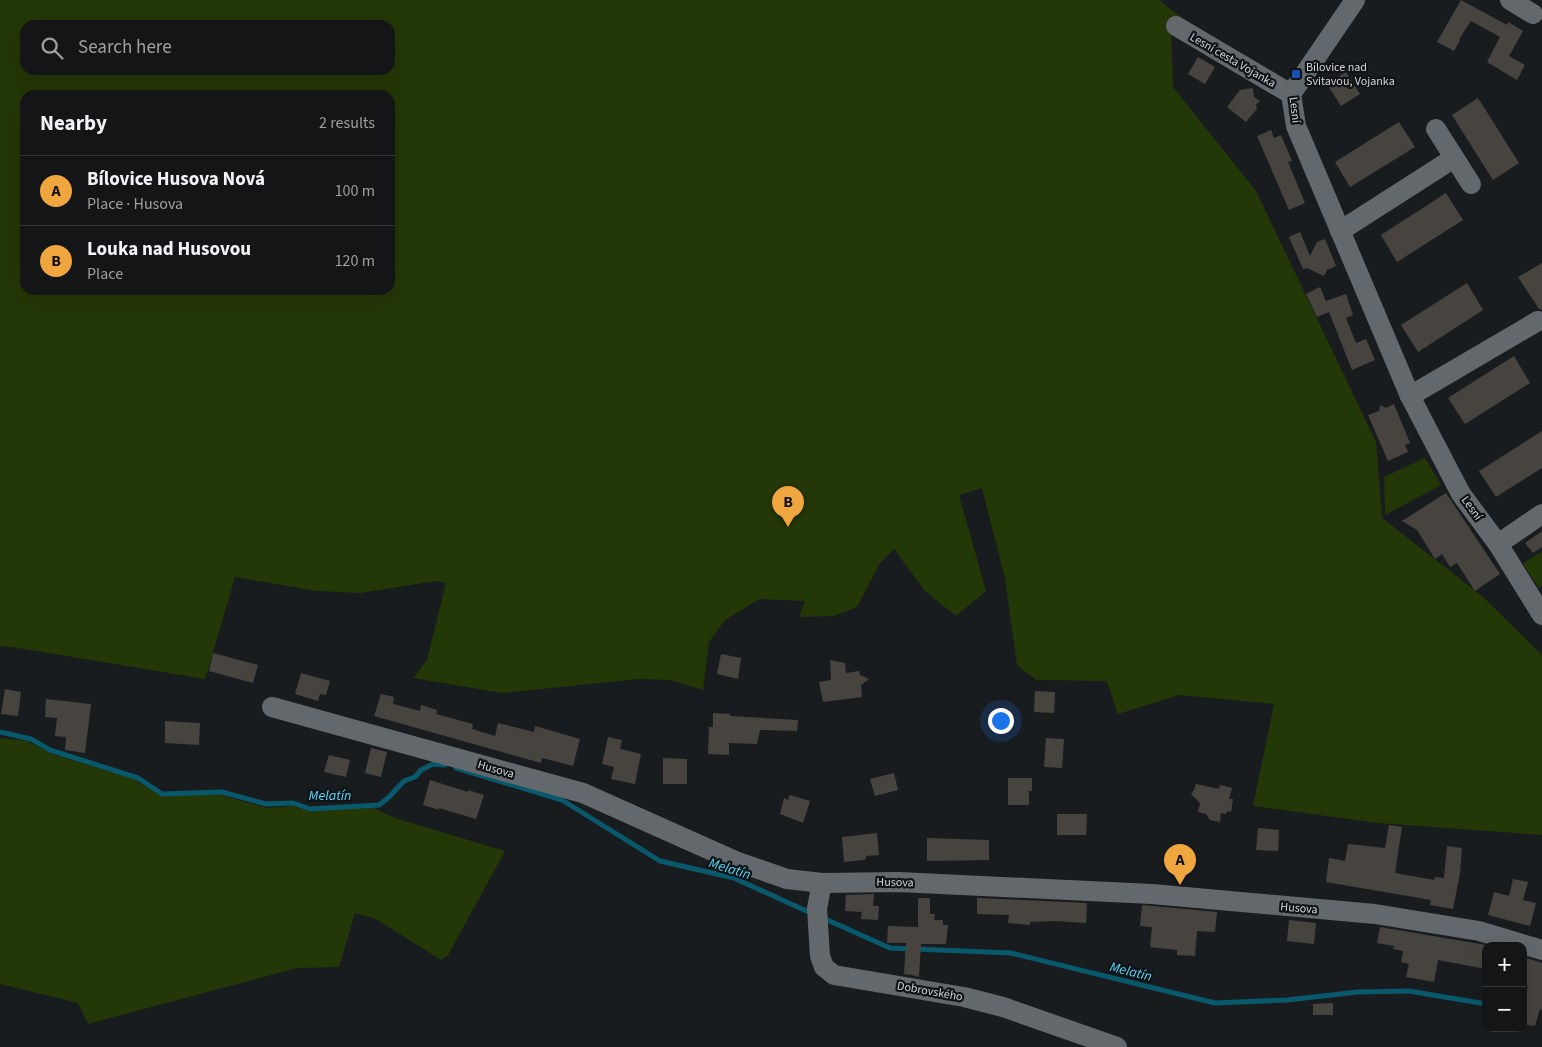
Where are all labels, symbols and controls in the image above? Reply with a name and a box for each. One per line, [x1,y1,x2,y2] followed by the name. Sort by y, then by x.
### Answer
[20,20,395,75] search box
[1187,29,1279,92] street label: Lesní cesta Vojanka
[38,34,66,62] icon: search
[78,34,172,61] text: Search here
[1306,59,1395,90] place label: Bílovice nad Svitavou, Vojanka
[1290,68,1302,80] marker: Bílovice nad Svitavou, Vojanka
[1284,96,1305,125] street label: Lesní
[40,108,107,138] text: Nearby
[319,112,375,134] text: 2 results
[87,166,265,193] text: Bílovice Husova Nová
[51,180,61,202] text: A
[335,180,375,202] text: 100 m
[87,193,183,215] text: Place · Husova
[87,236,251,263] text: Louka nad Husovou
[51,250,61,272] text: B
[335,250,375,272] text: 120 m
[87,263,123,285] text: Place
[772,486,804,527] pin: B
[1457,493,1487,525] street label: Lesní
[988,708,1014,734] your location
[476,756,516,783] street label: Husova
[309,786,351,806] water label: Melatín
[1164,844,1196,885] pin: A
[706,853,753,885] water label: Melatín
[876,874,914,891] street label: Husova
[1280,898,1318,919] street label: Husova
[1482,942,1527,1032] map controls
[1482,942,1527,987] button: +
[1108,957,1154,987] water label: Melatín
[896,977,964,1006] street label: Dobrovského
[1482,987,1527,1032] button: −

